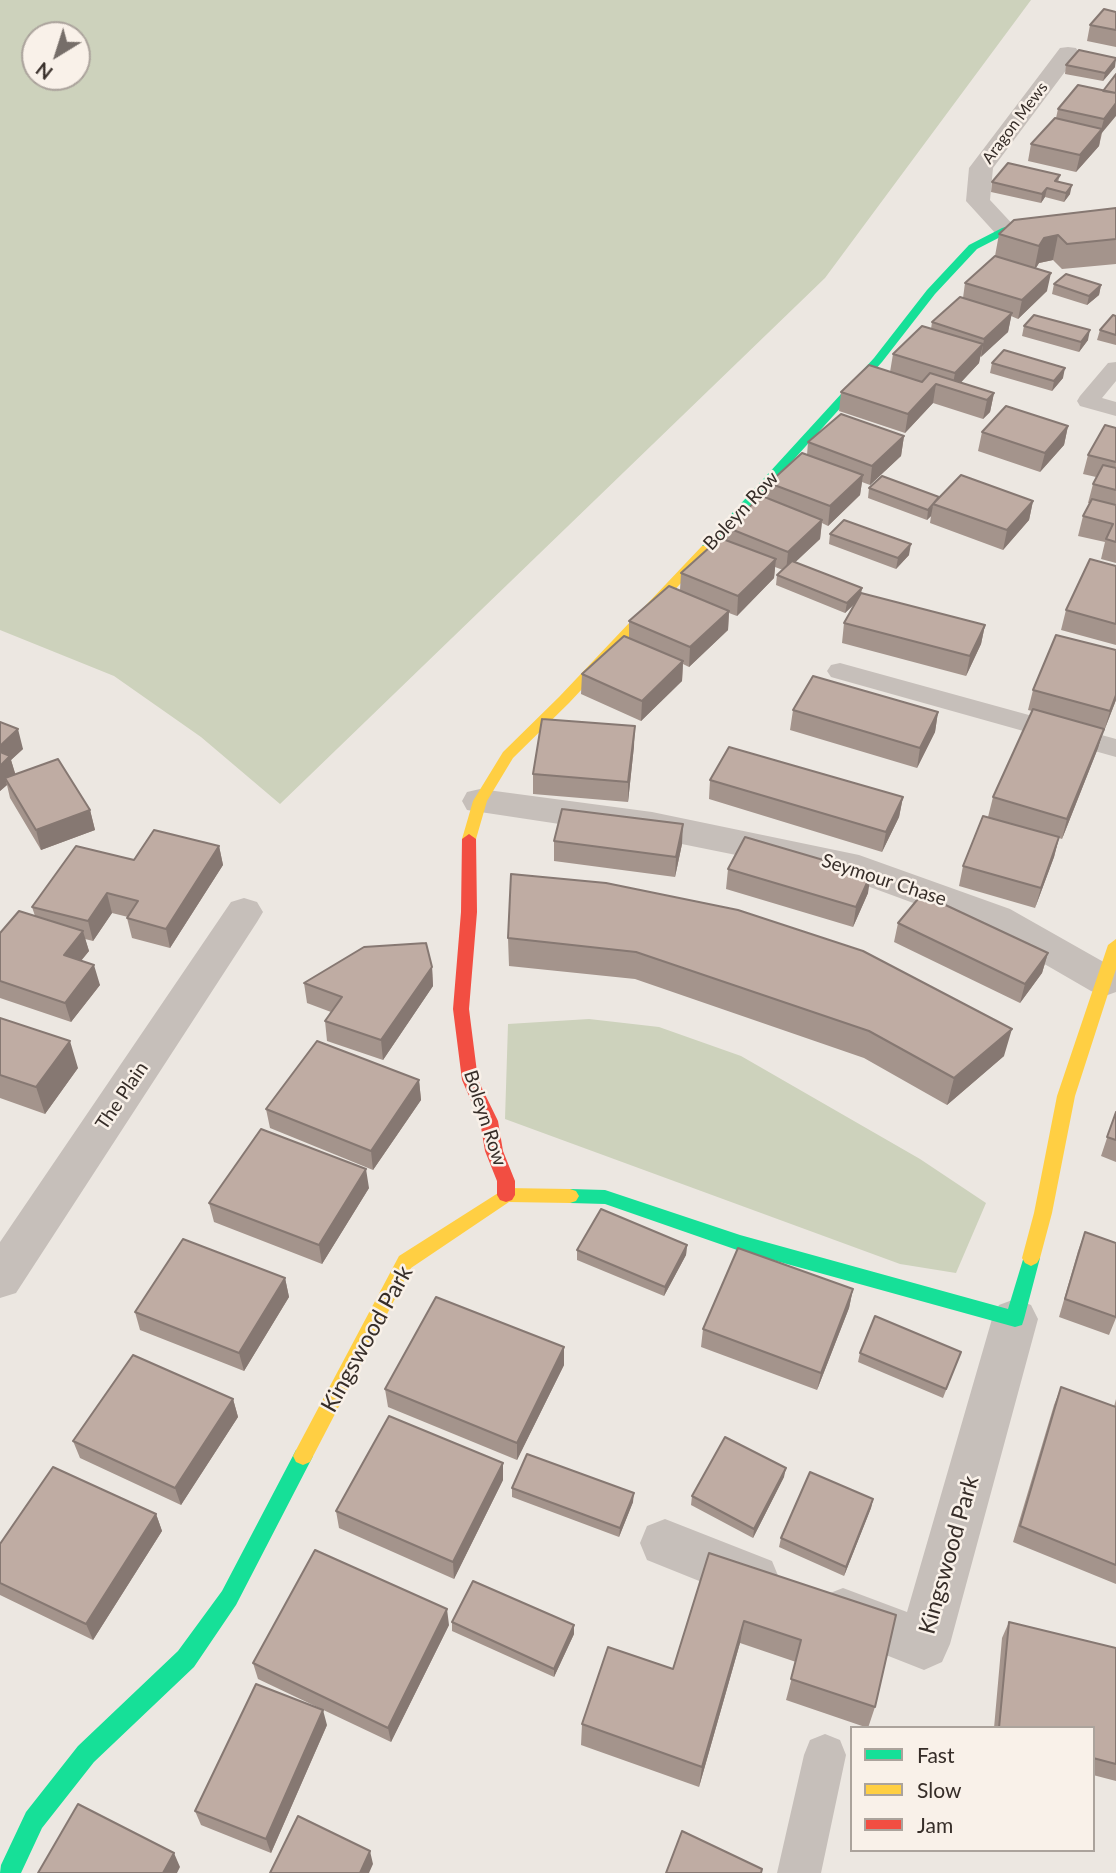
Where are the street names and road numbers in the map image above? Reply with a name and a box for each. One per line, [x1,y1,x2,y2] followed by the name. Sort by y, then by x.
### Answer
[978,78,1052,168] street label: Aragon Mews
[699,467,783,555] street label: Boleyn Row
[819,849,949,911] street label: Seymour Chase
[91,1058,153,1134] street label: The Plain
[459,1067,511,1169] street label: Boleyn Row
[315,1261,419,1417] street label: Kingswood Park
[913,1473,985,1637] street label: Kingswood Park

